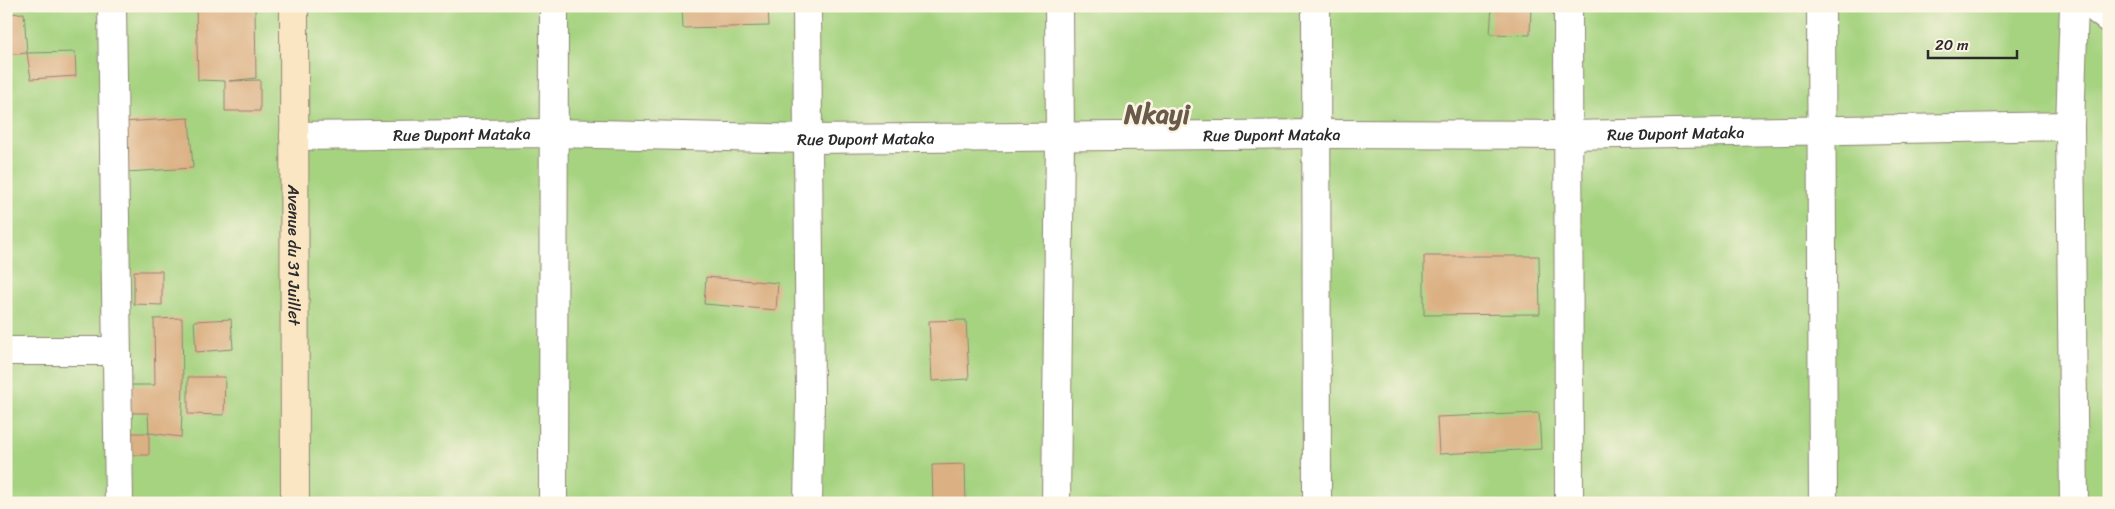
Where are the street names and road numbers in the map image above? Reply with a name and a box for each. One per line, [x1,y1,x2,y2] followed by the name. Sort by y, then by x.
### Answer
[1607,117,1745,149] street label: Rue Dupont Mataka
[393,119,531,149] street label: Rue Dupont Mataka
[1203,119,1341,150] street label: Rue Dupont Mataka
[797,123,935,154] street label: Rue Dupont Mataka
[280,184,309,326] street label: Avenue du 31 Juillet

